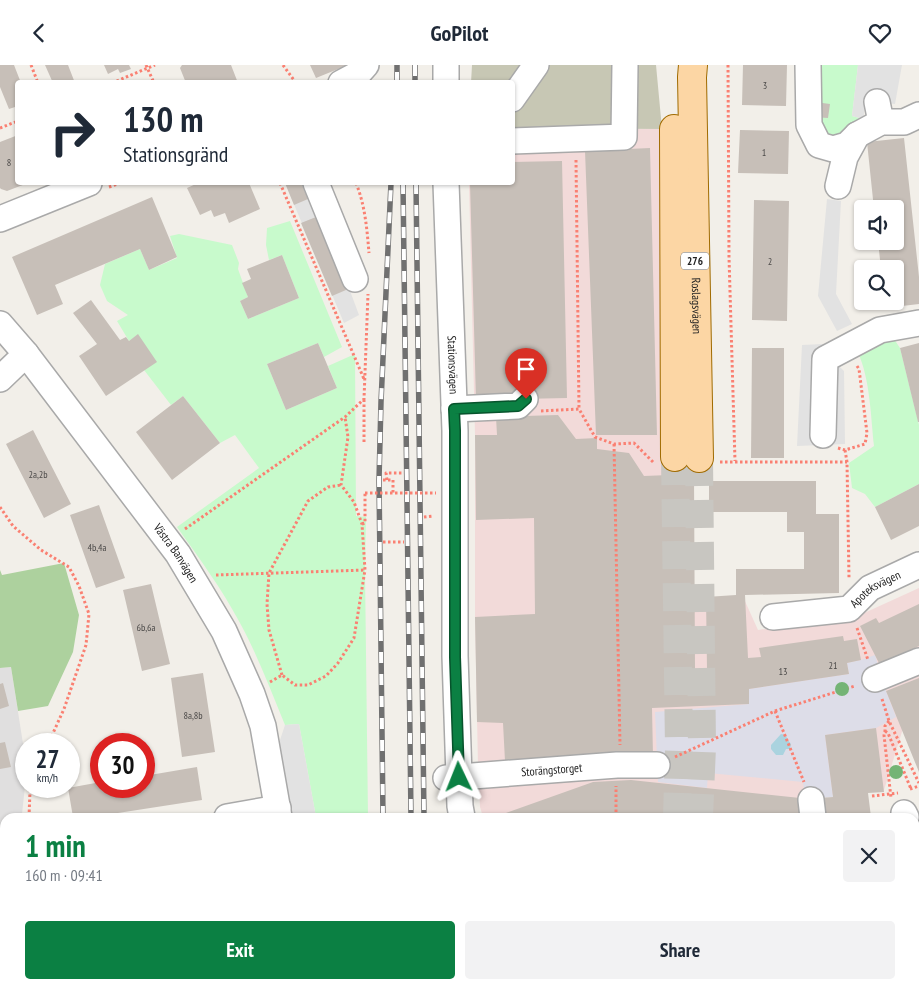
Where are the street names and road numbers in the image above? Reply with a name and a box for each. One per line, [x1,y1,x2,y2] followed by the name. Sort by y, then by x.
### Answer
[681,253,709,270] road number: 276
[689,278,705,334] street label: Roslagsvägen
[445,335,462,394] street label: Stationsvägen
[150,520,201,585] street label: Västra Banvägen
[847,567,903,611] street label: Apoteksvägen
[520,760,584,779] street label: Storängstorget

